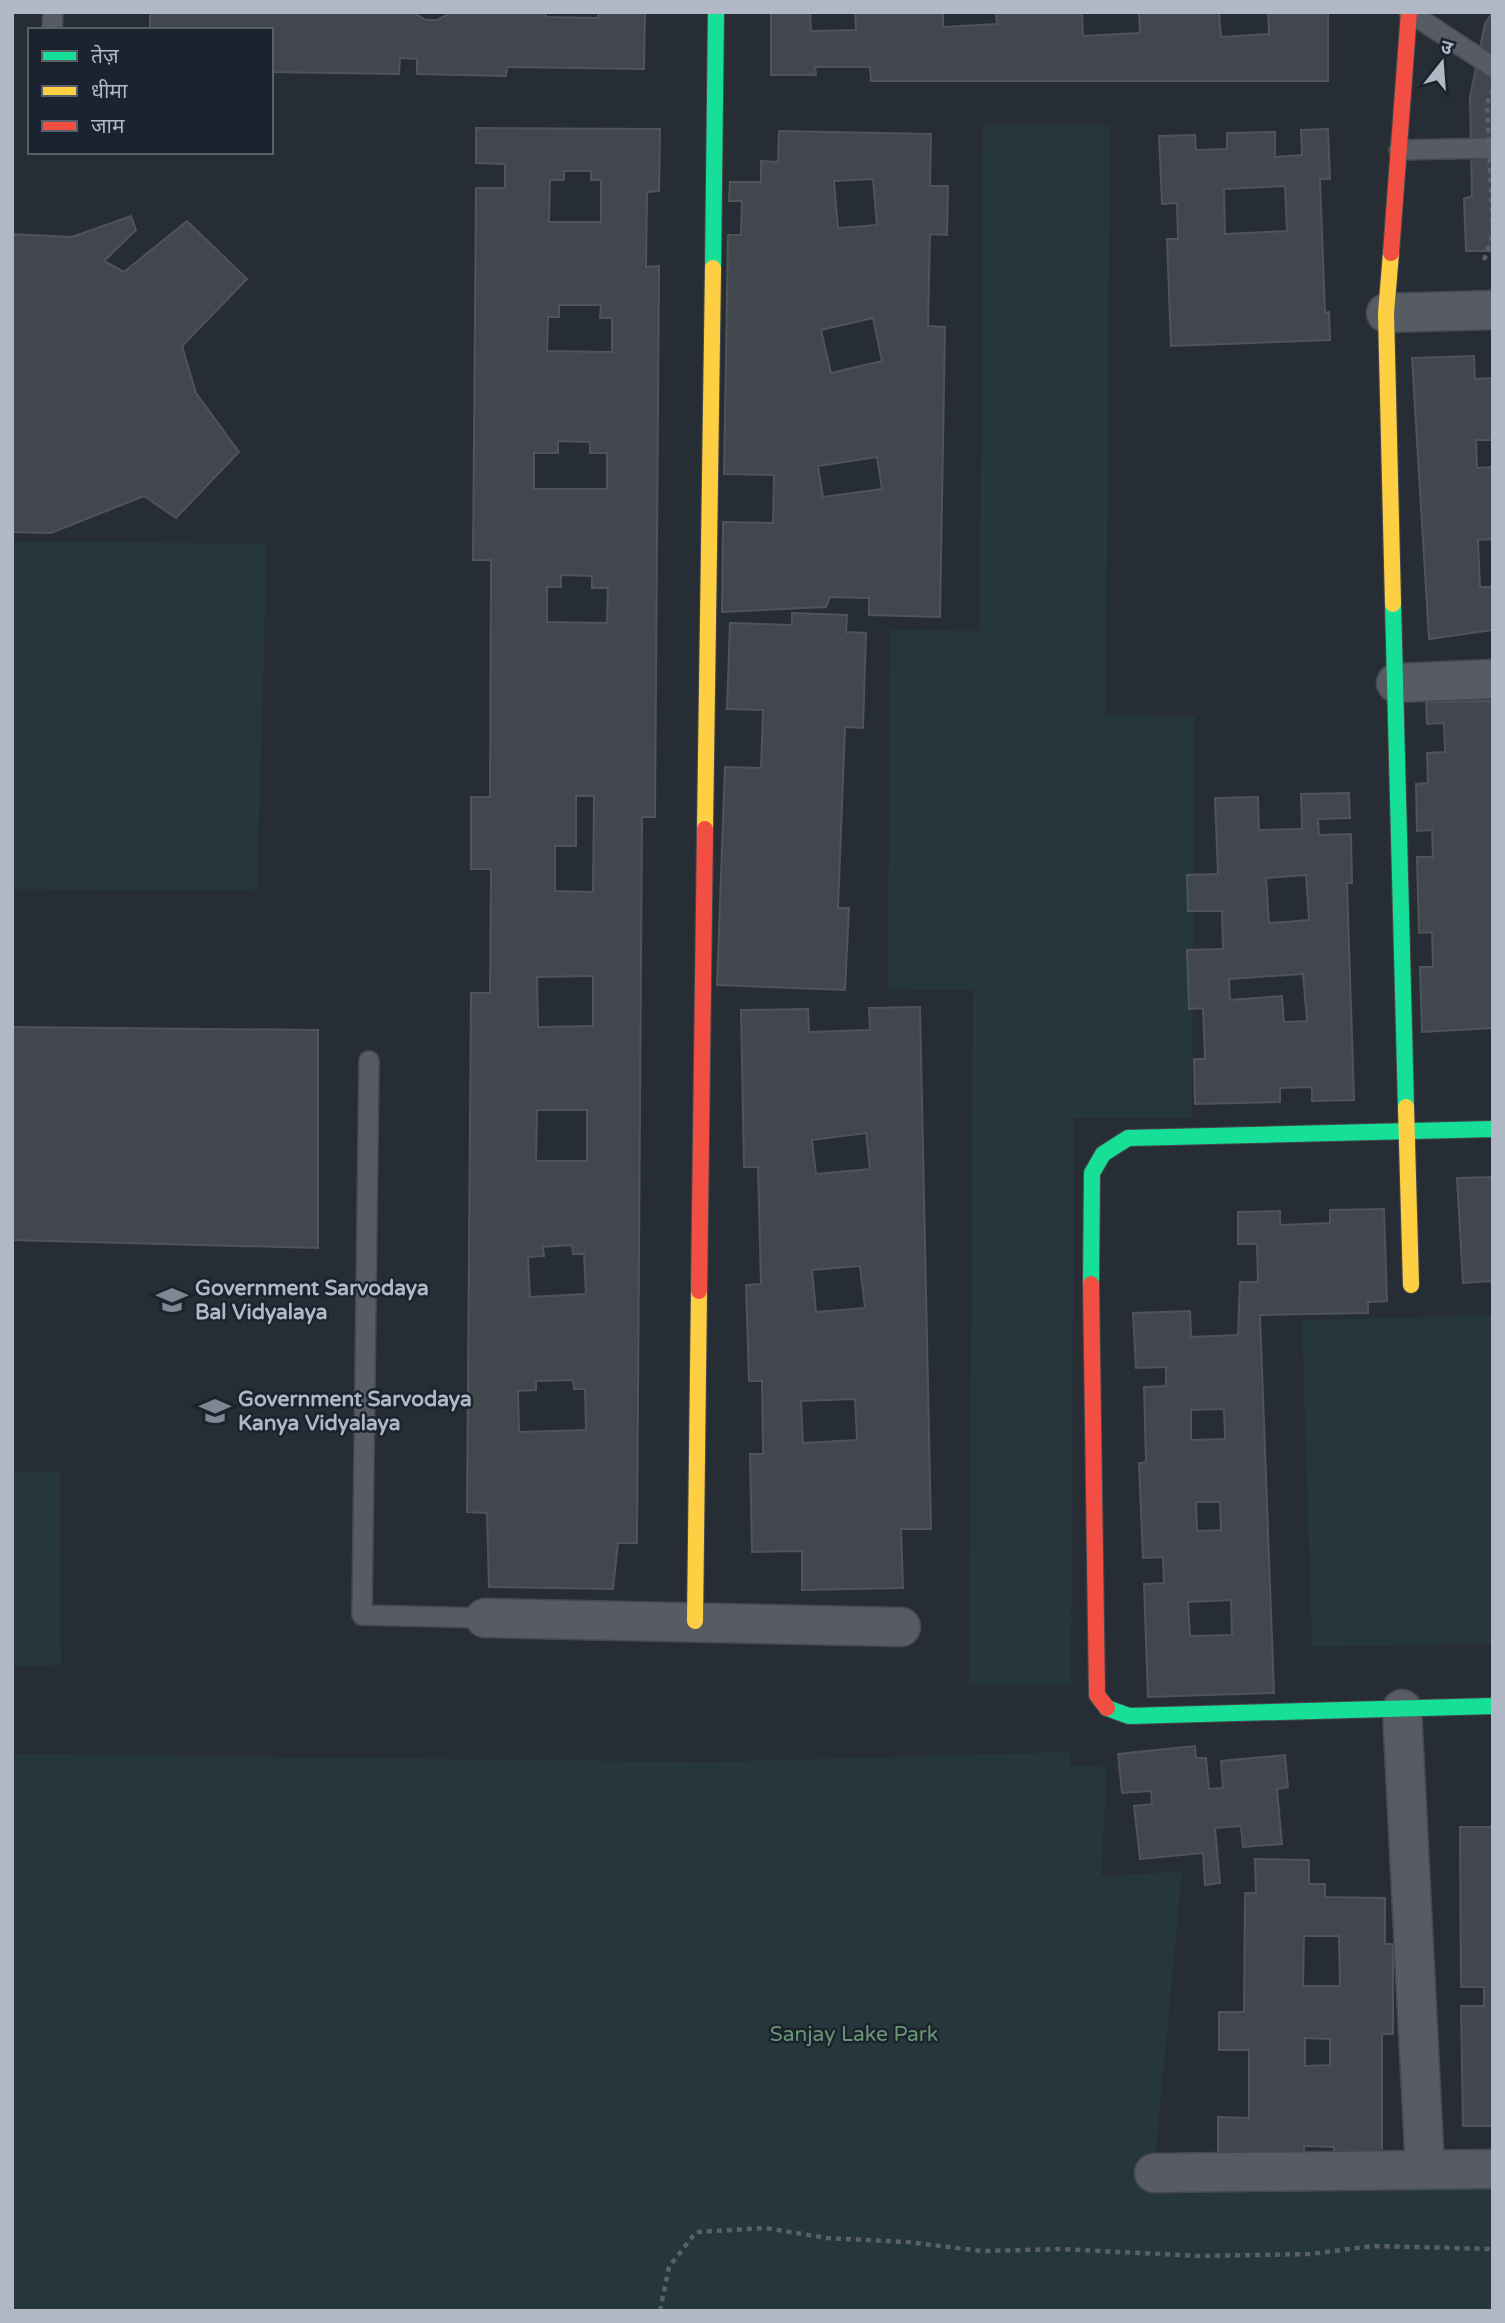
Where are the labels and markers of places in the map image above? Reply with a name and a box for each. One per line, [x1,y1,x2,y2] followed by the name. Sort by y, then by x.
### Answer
[195,1276,429,1325] place label: Government Sarvodaya Bal Vidyalaya
[155,1283,189,1317] school or university icon: Government Sarvodaya Bal Vidyalaya
[238,1387,472,1436] place label: Government Sarvodaya Kanya Vidyalaya
[198,1394,232,1428] school or university icon: Government Sarvodaya Kanya Vidyalaya

